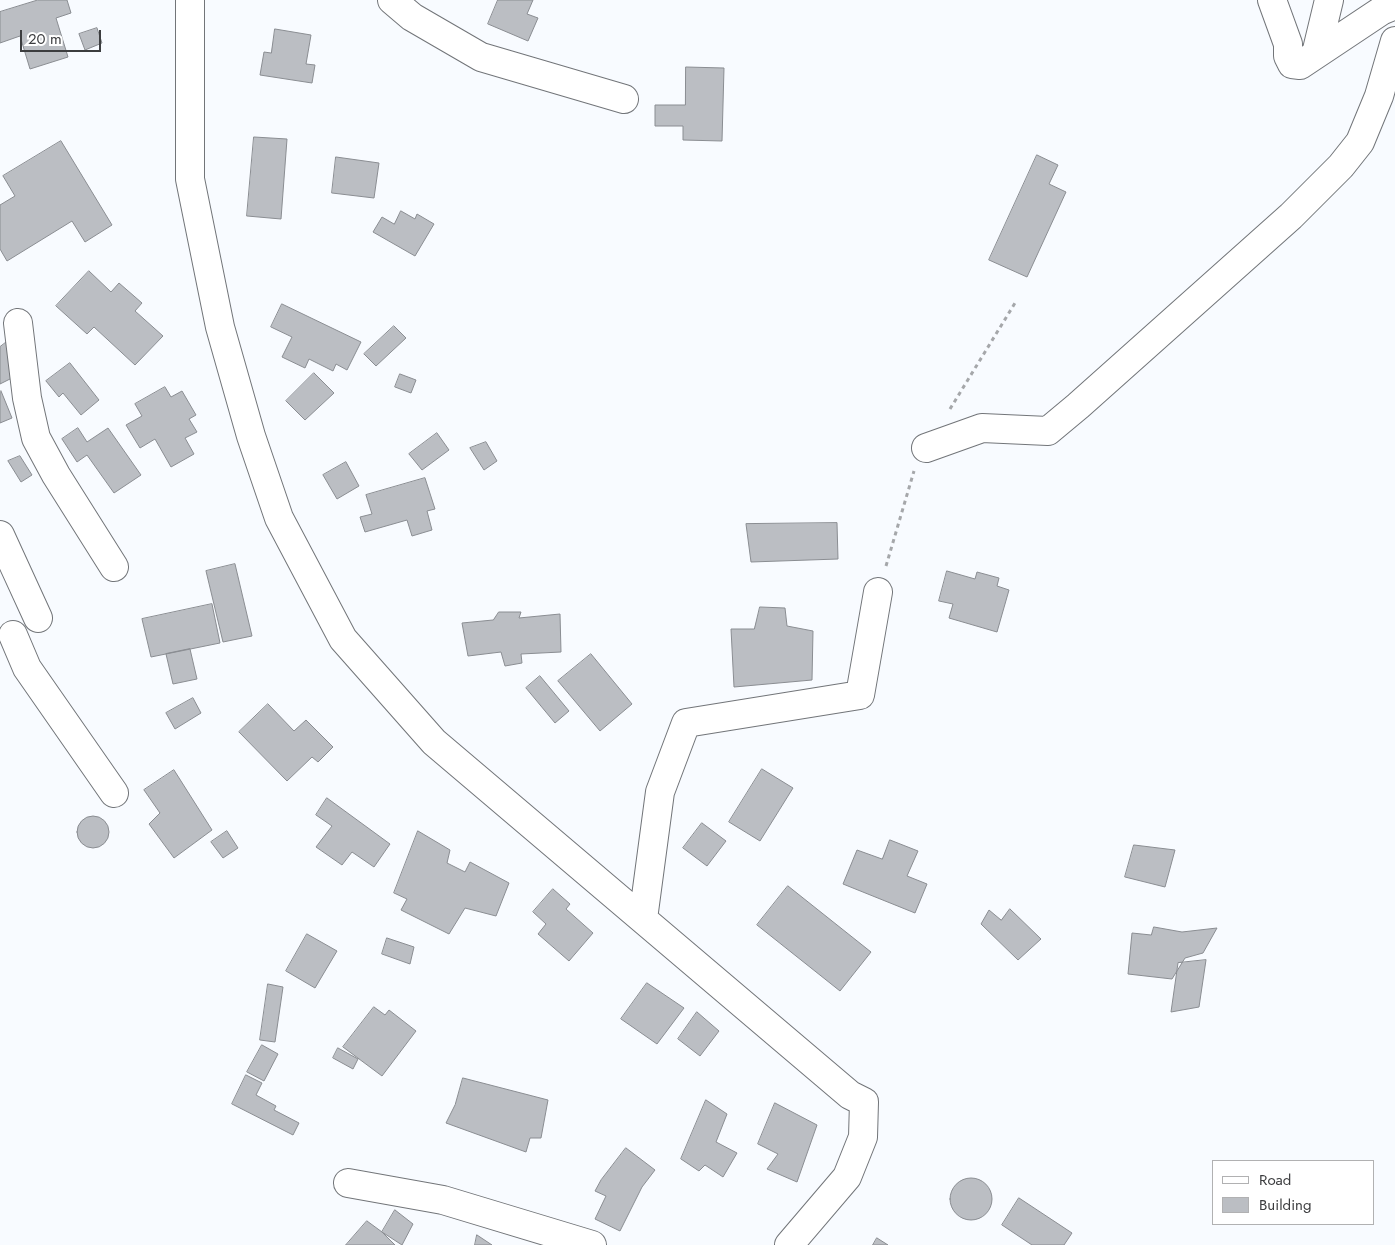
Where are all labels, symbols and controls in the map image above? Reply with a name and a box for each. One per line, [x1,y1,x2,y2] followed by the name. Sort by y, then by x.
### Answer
[22,20,104,52] scale bar
[28,28,62,50] text: 20 m
[1212,1160,1375,1225] legend
[1259,1169,1291,1191] text: Road
[1259,1194,1311,1216] text: Building

